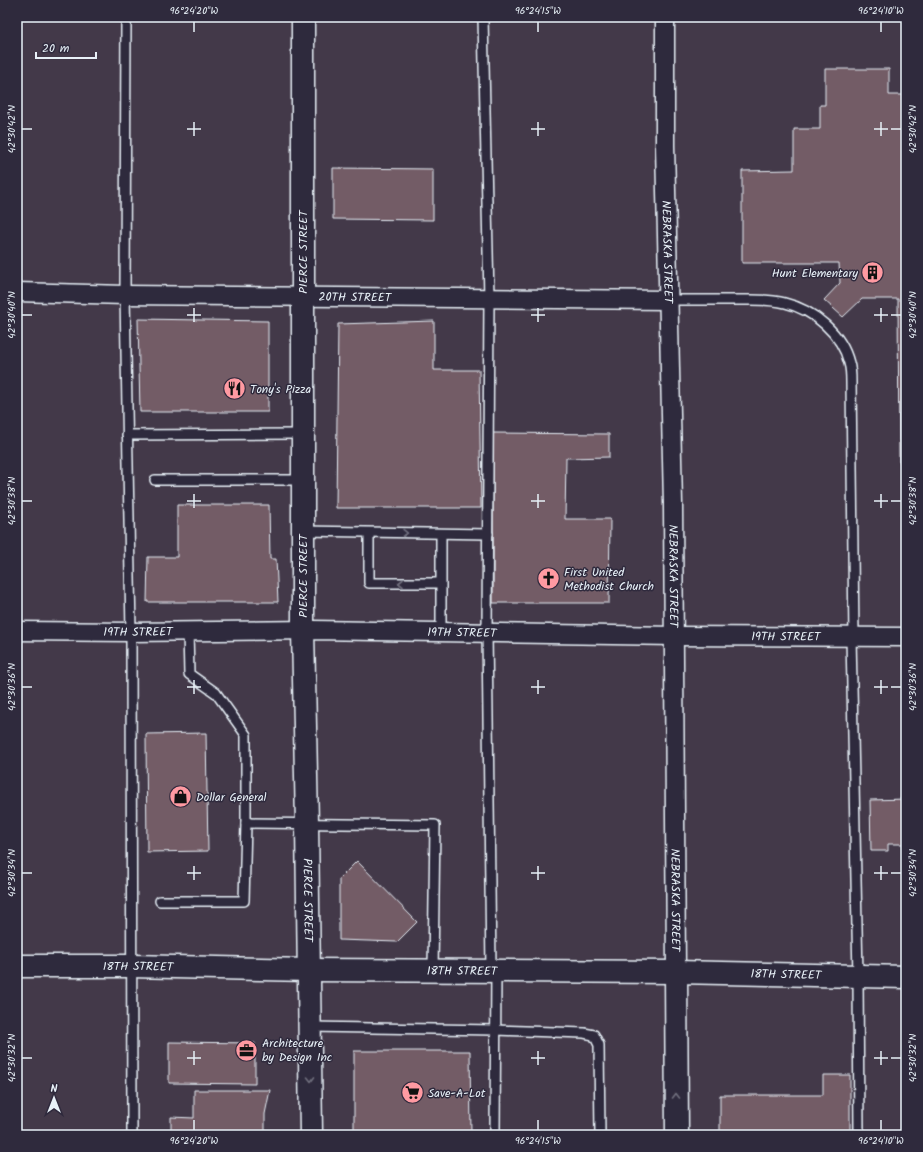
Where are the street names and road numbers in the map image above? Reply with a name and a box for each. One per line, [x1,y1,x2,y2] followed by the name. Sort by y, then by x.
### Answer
[657,200,678,305] street label: NEBRASKA STREET
[294,209,313,294] street label: PIERCE STREET
[319,287,393,307] street label: 20TH STREET
[664,524,683,629] street label: NEBRASKA STREET
[294,533,313,618] street label: PIERCE STREET
[103,622,174,642] street label: 19TH STREET
[427,622,498,643] street label: 19TH STREET
[751,627,822,646] street label: 19TH STREET
[666,848,685,953] street label: NEBRASKA STREET
[298,858,318,943] street label: PIERCE STREET
[103,957,175,976] street label: 18TH STREET
[427,961,499,981] street label: 18TH STREET
[750,964,823,985] street label: 18TH STREET

